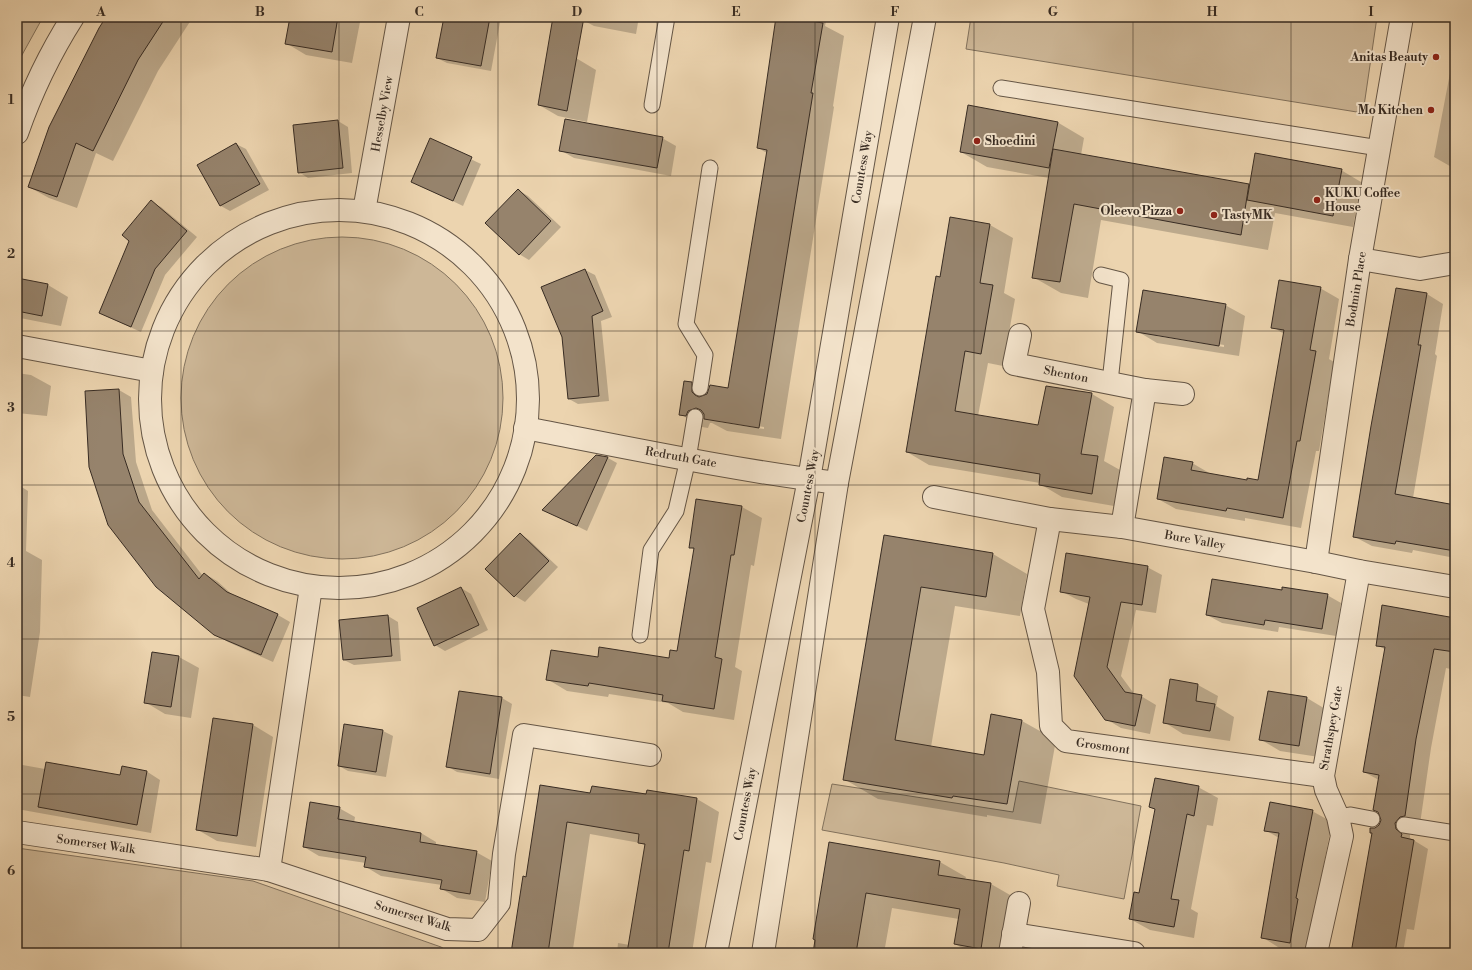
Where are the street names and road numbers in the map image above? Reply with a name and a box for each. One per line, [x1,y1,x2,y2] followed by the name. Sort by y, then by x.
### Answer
[368,74,397,153] street label: Hesselby View
[849,129,876,205] street label: Countess Way
[1343,250,1370,329] street label: Bodmin Place
[1042,363,1090,386] street label: Shenton
[644,444,718,471] street label: Redruth Gate
[794,448,823,524] street label: Countess Way
[1162,528,1227,553] street label: Bure Valley
[1317,685,1346,772] street label: Strathspey Gate
[1075,735,1132,758] street label: Grosmont
[731,766,760,842] street label: Countess Way
[56,832,137,858] street label: Somerset Walk
[373,898,454,935] street label: Somerset Walk

